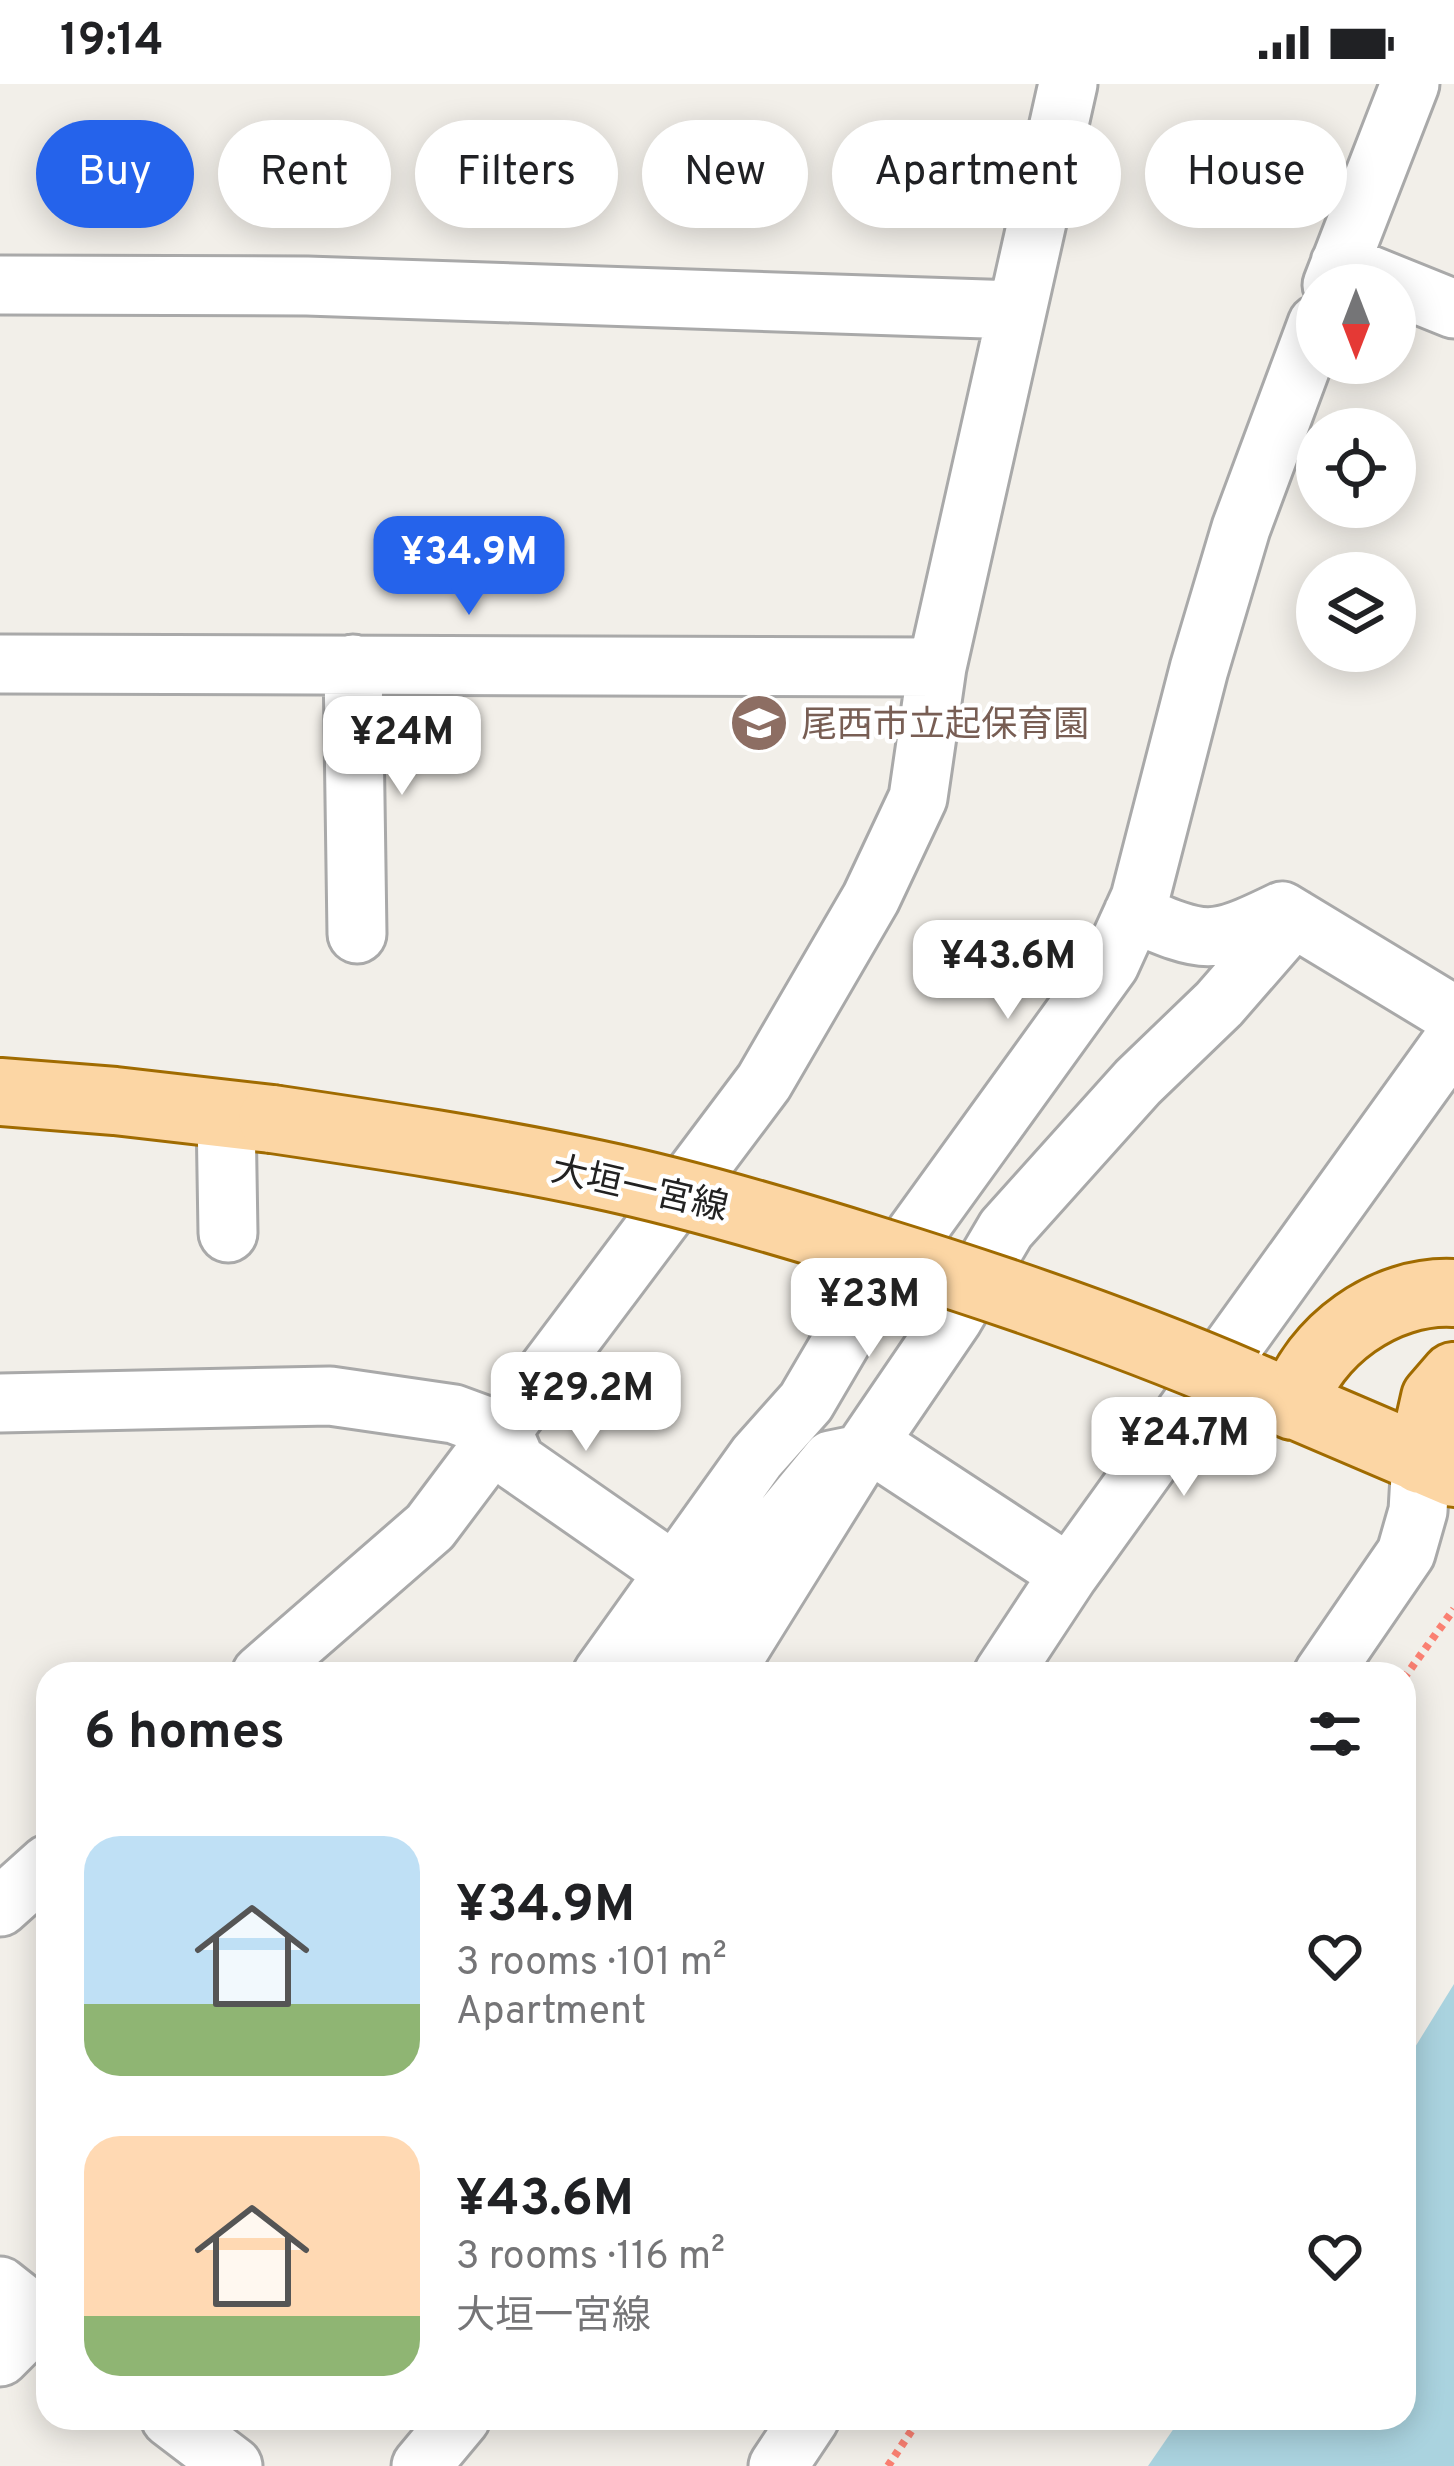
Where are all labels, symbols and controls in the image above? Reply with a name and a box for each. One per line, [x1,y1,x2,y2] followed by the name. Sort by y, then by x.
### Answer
[60,14,164,71] text: 19:14
[36,120,194,228] chip: Buy
[218,120,391,228] chip: Rent
[415,120,618,228] chip: Filters
[642,120,808,228] chip: New
[832,120,1121,228] chip: Apartment
[1145,120,1347,228] chip: House
[1296,264,1416,384] north arrow
[1296,264,1416,672] map controls
[1296,408,1416,528] button: locate
[371,516,567,618] pin: ¥34.9M
[400,530,538,579] text: ¥34.9M
[1296,552,1416,672] button: layers
[728,692,790,754] school or university icon: 尾西市立起保育園
[331,696,473,798] pin: ¥24M
[801,704,1089,750] place label: 尾西市立起保育園
[350,710,454,759] text: ¥24M
[910,920,1106,1022] pin: ¥43.6M
[940,934,1076,983] text: ¥43.6M
[546,1148,732,1234] street label: 大垣一宮線
[798,1258,940,1360] pin: ¥23M
[818,1272,920,1321] text: ¥23M
[488,1352,684,1454] pin: ¥29.2M
[518,1366,654,1415] text: ¥29.2M
[1086,1397,1282,1499] pin: ¥24.7M
[1118,1411,1250,1460] text: ¥24.7M
[1302,1701,1368,1767] icon: filters
[84,1702,285,1767] text: 6 homes
[456,1875,635,1940] text: ¥34.9M
[180,1884,324,2028] icon: home
[1302,1923,1368,1989] icon: heart
[456,1940,727,1989] text: 3 rooms · 101 m²
[456,1989,646,2038] text: Apartment
[456,2169,634,2234] text: ¥43.6M
[180,2184,324,2328] icon: home
[1302,2223,1368,2289] icon: heart
[456,2234,725,2283] text: 3 rooms · 116 m²
[456,2294,651,2343] text: 大垣一宮線

